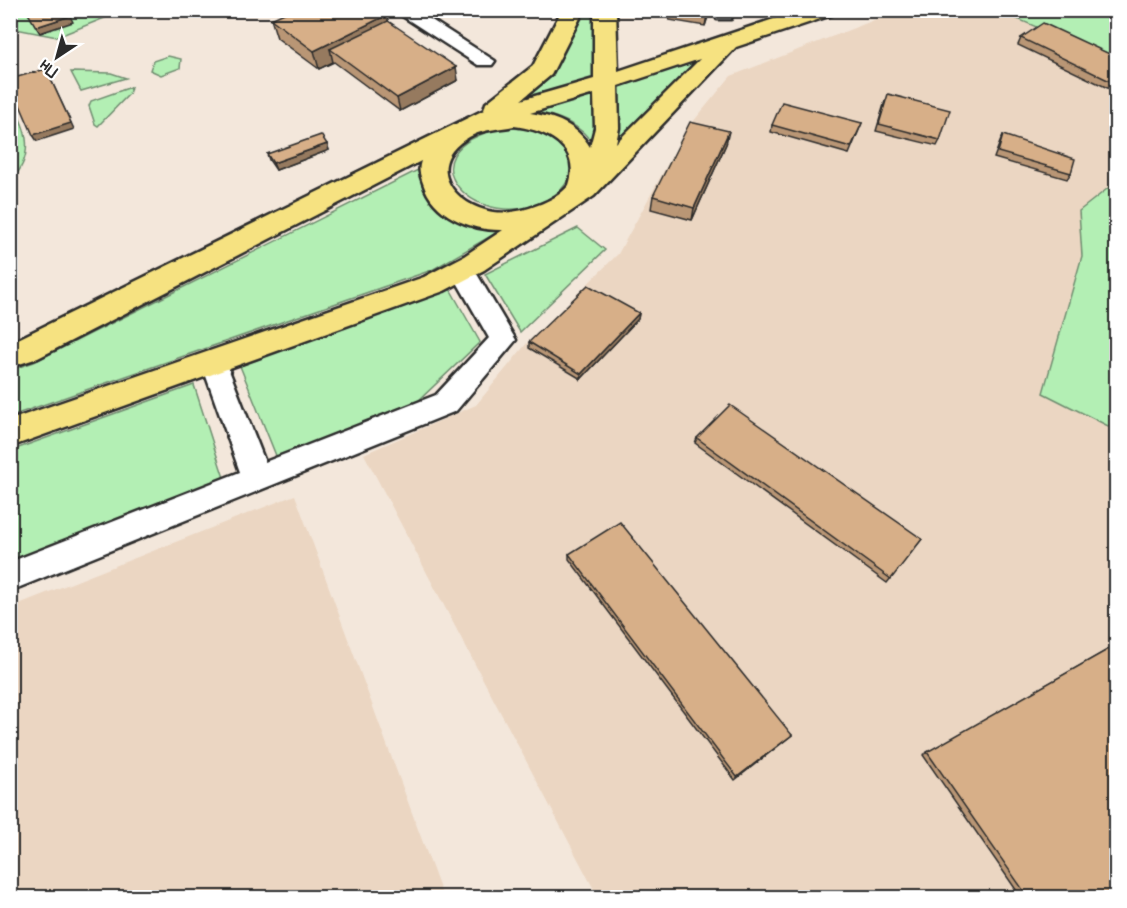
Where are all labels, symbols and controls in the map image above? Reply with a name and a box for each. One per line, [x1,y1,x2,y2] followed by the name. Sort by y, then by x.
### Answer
[27,27,87,87] north arrow
[36,55,62,82] text: Пн

